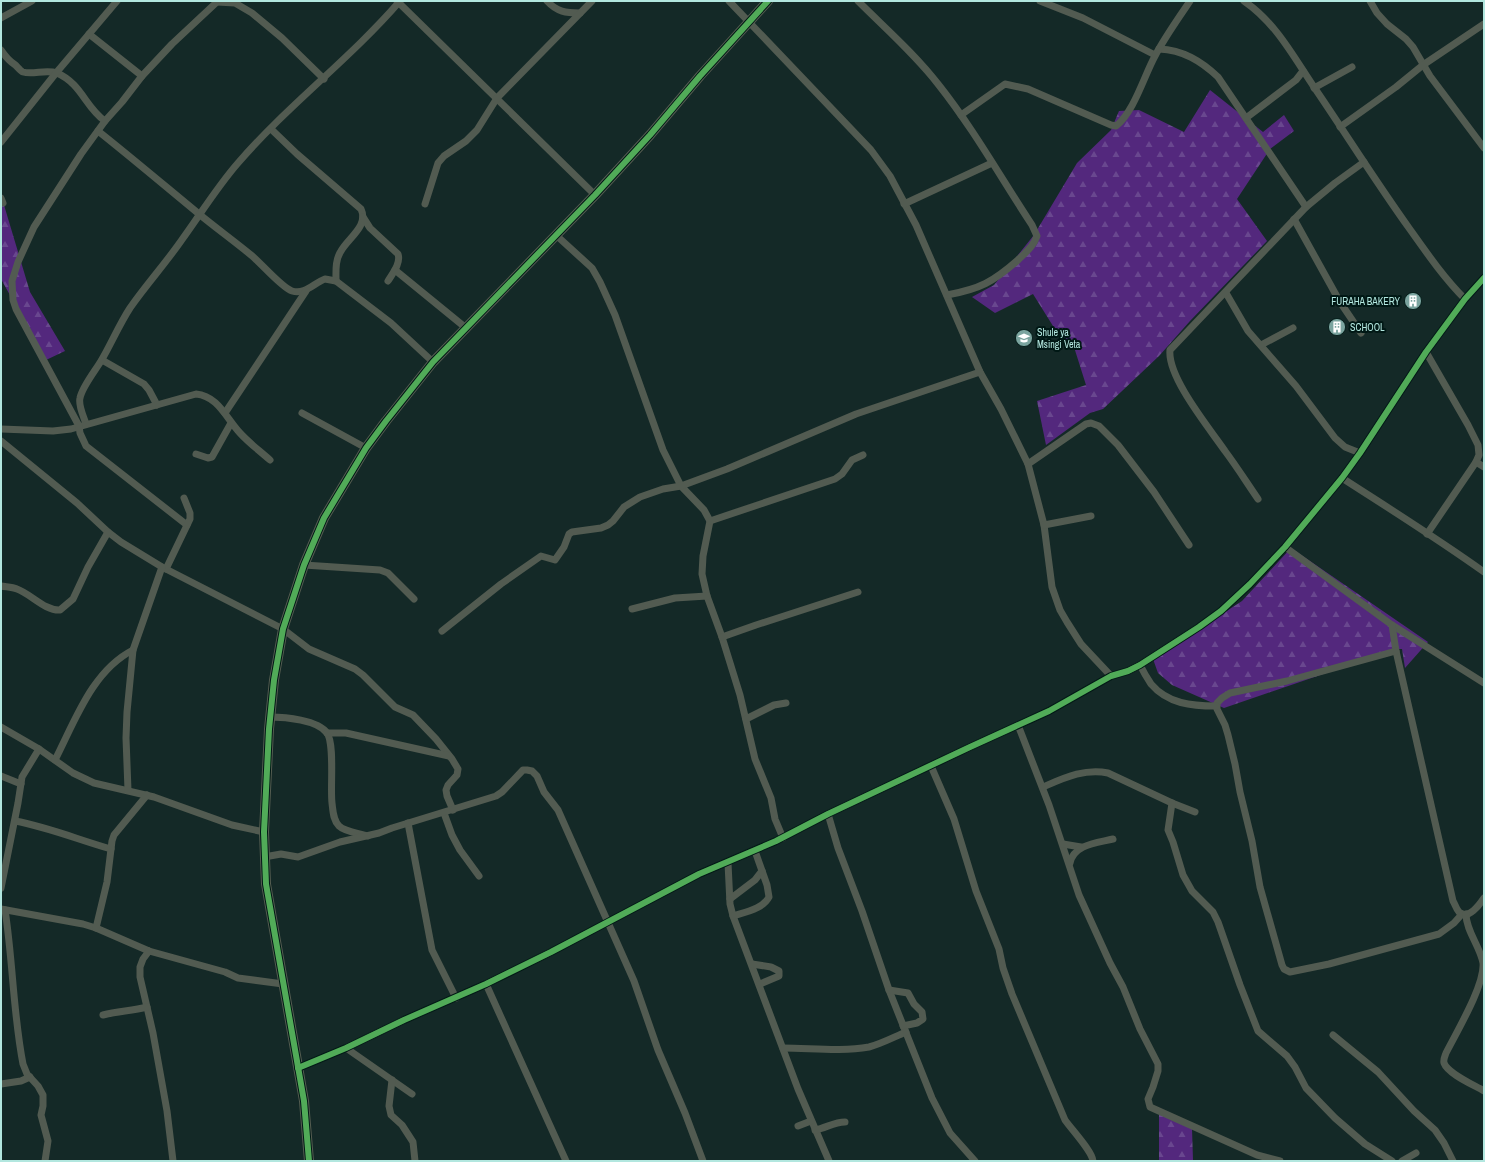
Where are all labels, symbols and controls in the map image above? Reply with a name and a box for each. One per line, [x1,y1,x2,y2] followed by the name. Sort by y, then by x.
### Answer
[1403,291,1423,311] building icon: FURAHA BAKERY
[1331,295,1401,308] place label: FURAHA BAKERY
[1327,317,1347,337] building icon: SCHOOL
[1350,321,1385,334] place label: SCHOOL
[1037,326,1081,351] place label: Shule ya Msingi Veta
[1014,328,1034,348] school or university icon: Shule ya Msingi Veta

